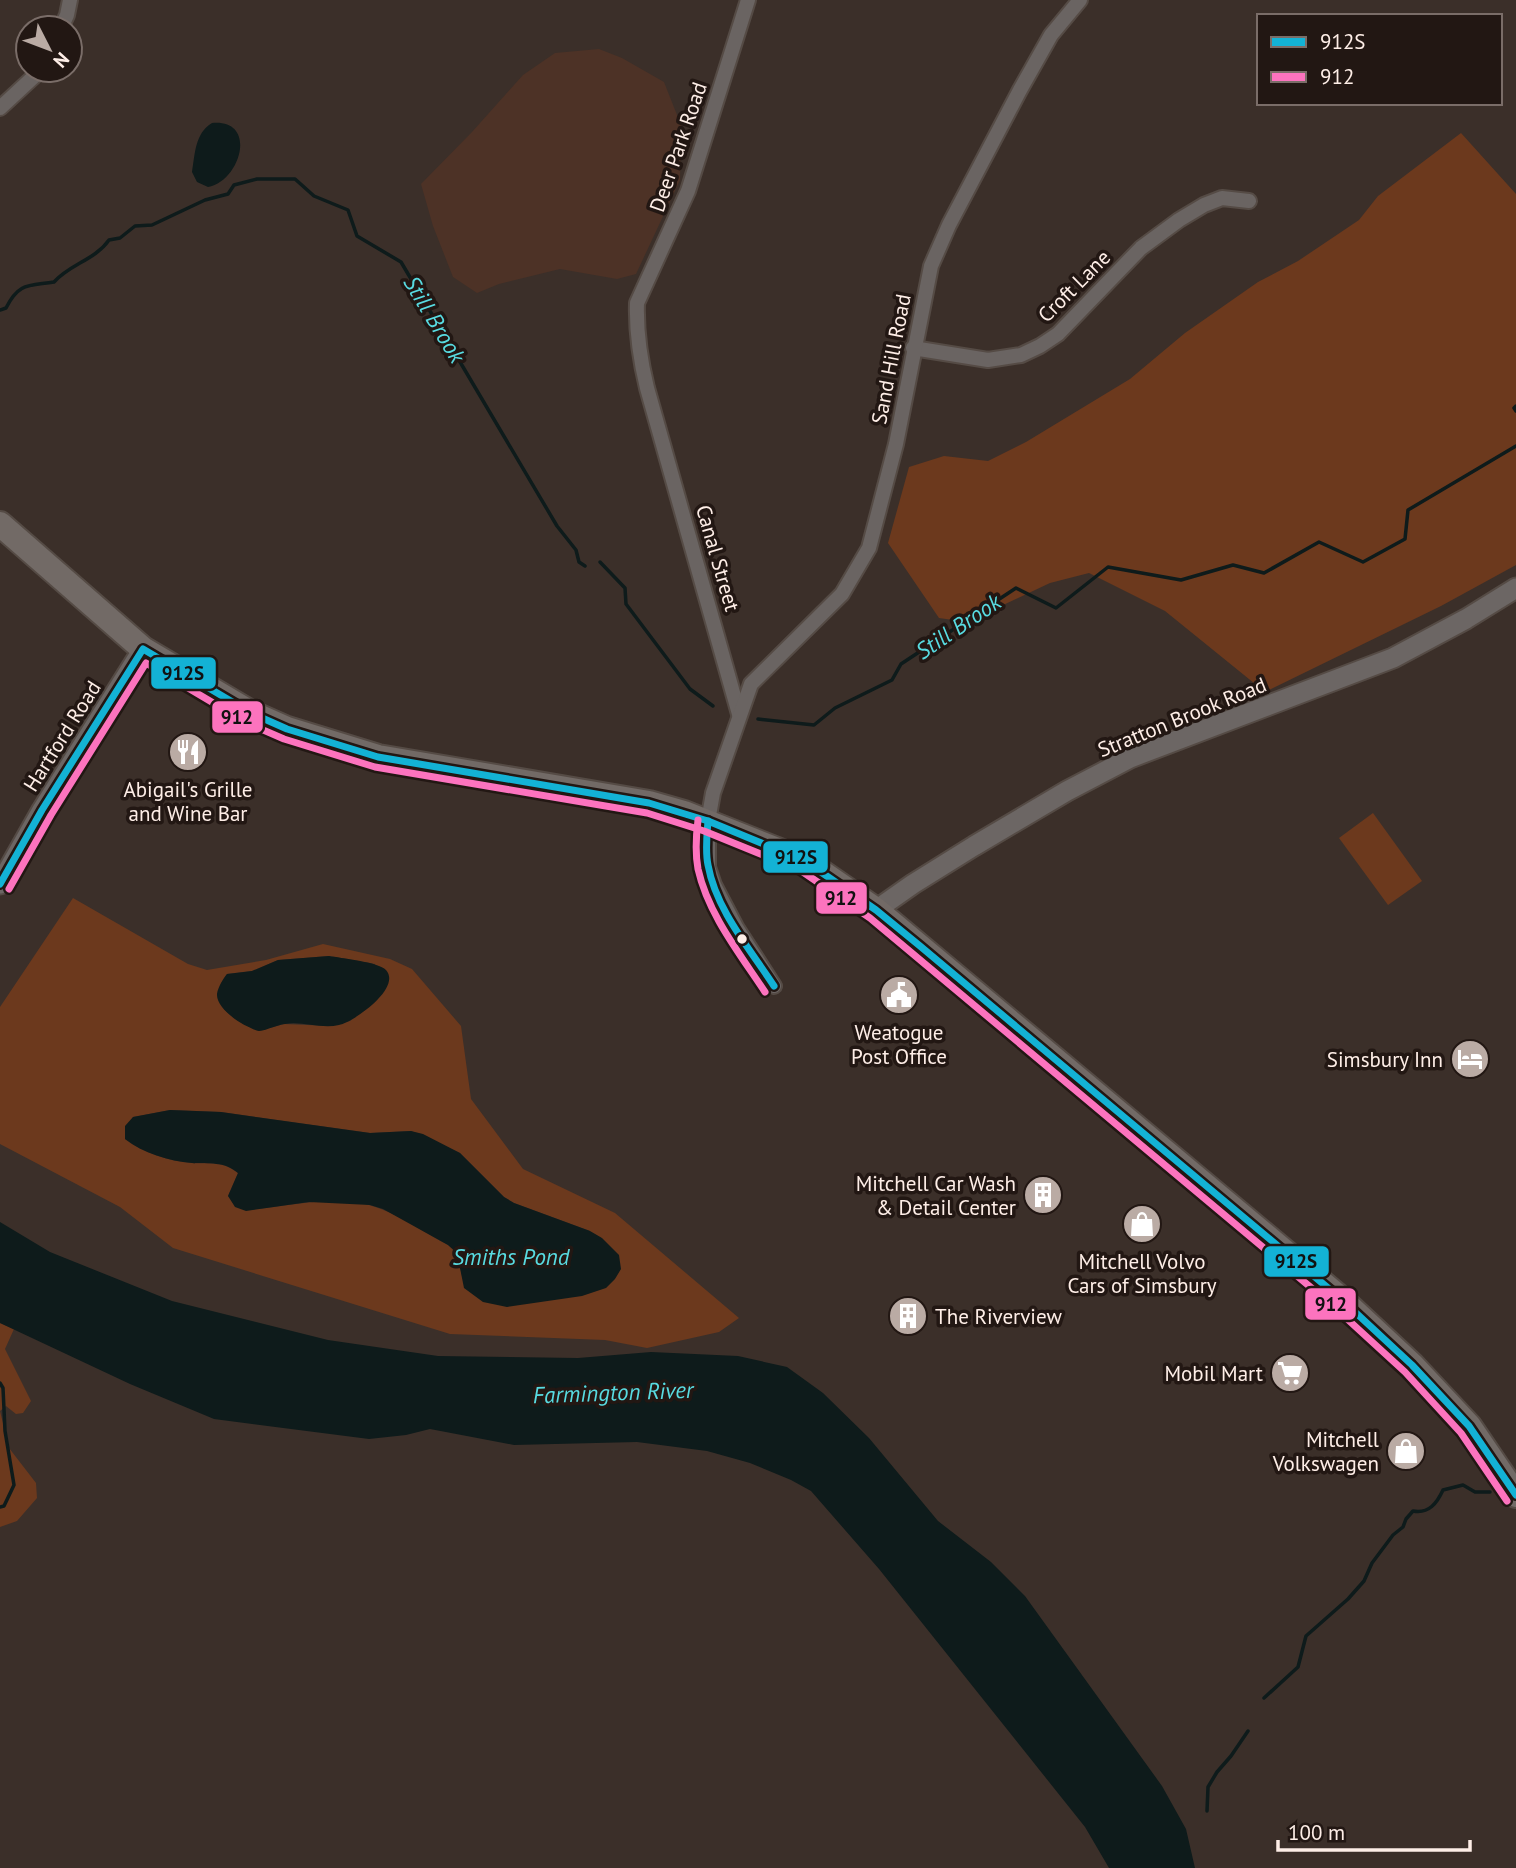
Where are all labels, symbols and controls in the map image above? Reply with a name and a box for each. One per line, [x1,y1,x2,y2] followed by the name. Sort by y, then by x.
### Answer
[14,14,84,84] north arrow
[1257,14,1502,105] legend
[1320,28,1366,55] text: 912S
[49,48,75,73] text: N
[1320,63,1354,90] text: 912
[643,78,713,216] street label: Deer Park Road
[1032,244,1116,328] street label: Croft Lane
[398,270,473,369] water label: Still Brook
[865,292,917,426] street label: Sand Hill Road
[690,502,746,614] street label: Canal Street
[910,586,1008,665] water label: Still Brook
[150,656,217,690] line badge: 912S
[162,661,204,685] text: 912S
[1094,671,1270,763] street label: Stratton Brook Road
[17,676,107,796] street label: Hartford Road
[211,700,264,734] line badge: 912
[221,705,253,729] text: 912
[167,731,209,773] restaurant icon: Abigail's Grille and Wine Bar
[124,776,252,827] place label: Abigail's Grille and Wine Bar
[762,840,829,874] line badge: 912S
[775,845,817,869] text: 912S
[815,881,868,915] line badge: 912
[825,886,857,910] text: 912
[735,932,749,946] unlabelled marker
[878,974,920,1016] public building icon: Weatogue Post Office
[851,1019,947,1070] place label: Weatogue Post Office
[1449,1038,1491,1080] hotel icon: Simsbury Inn
[1327,1046,1443,1073] place label: Simsbury Inn
[856,1170,1016,1221] place label: Mitchell Car Wash & Detail Center
[1022,1174,1064,1216] building icon: Mitchell Car Wash & Detail Center
[1121,1203,1163,1245] shop icon: Mitchell Volvo Cars of Simsbury
[452,1242,571,1271] water label: Smiths Pond
[1263,1245,1330,1278] line badge: 912S
[1067,1248,1217,1299] place label: Mitchell Volvo Cars of Simsbury
[1275,1249,1317,1273] text: 912S
[1304,1287,1357,1321] line badge: 912
[1315,1292,1347,1316] text: 912
[887,1295,929,1337] building icon: The Riverview
[935,1303,1062,1330] place label: The Riverview
[1269,1352,1311,1394] supermarket icon: Mobil Mart
[1165,1360,1263,1387] place label: Mobil Mart
[532,1375,695,1409] water label: Farmington River
[1272,1426,1379,1477] place label: Mitchell Volkswagen
[1385,1430,1427,1472] shop icon: Mitchell Volkswagen
[1278,1808,1470,1852] scale bar
[1288,1819,1345,1846] text: 100 m

